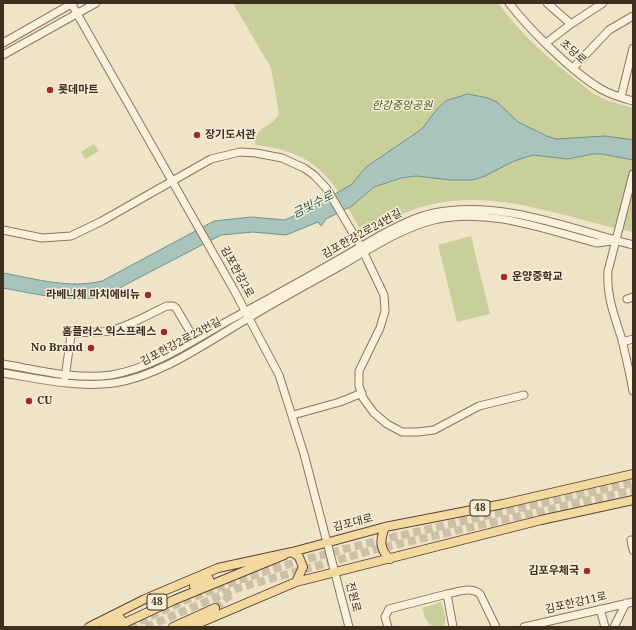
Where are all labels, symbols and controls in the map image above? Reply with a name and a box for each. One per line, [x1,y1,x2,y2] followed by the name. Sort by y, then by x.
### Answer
[557,37,589,67] street label: 초당로
[58,83,98,97] place label: 롯데마트
[45,85,55,95] marker: 롯데마트
[372,99,432,113] park label: 한강중앙공원
[205,128,256,142] place label: 장기도서관
[192,130,202,140] marker: 장기도서관
[290,189,336,221] water label: 금빛수로
[320,207,404,261] street label: 김포한강2로24번길
[217,244,257,300] street label: 김포한강2로
[512,270,563,284] place label: 운양중학교
[499,272,509,282] marker: 운양중학교
[46,288,140,302] place label: 라베니체 마치에비뉴
[143,290,153,300] marker: 라베니체 마치에비뉴
[138,315,224,369] street label: 김포한강2로23번길
[62,325,156,339] place label: 홈플러스 익스프레스
[159,327,169,337] marker: 홈플러스 익스프레스
[31,341,83,355] place label: No Brand
[86,343,96,353] marker: No Brand
[37,394,53,408] place label: CU
[24,396,34,406] marker: CU
[470,500,490,516] road number: 48
[332,512,374,534] street label: 김포대로
[528,564,579,578] place label: 김포우체국
[582,566,592,576] marker: 김포우체국
[343,581,363,613] street label: 전원로
[544,589,608,617] street label: 김포한강11로
[147,594,167,610] road number: 48

